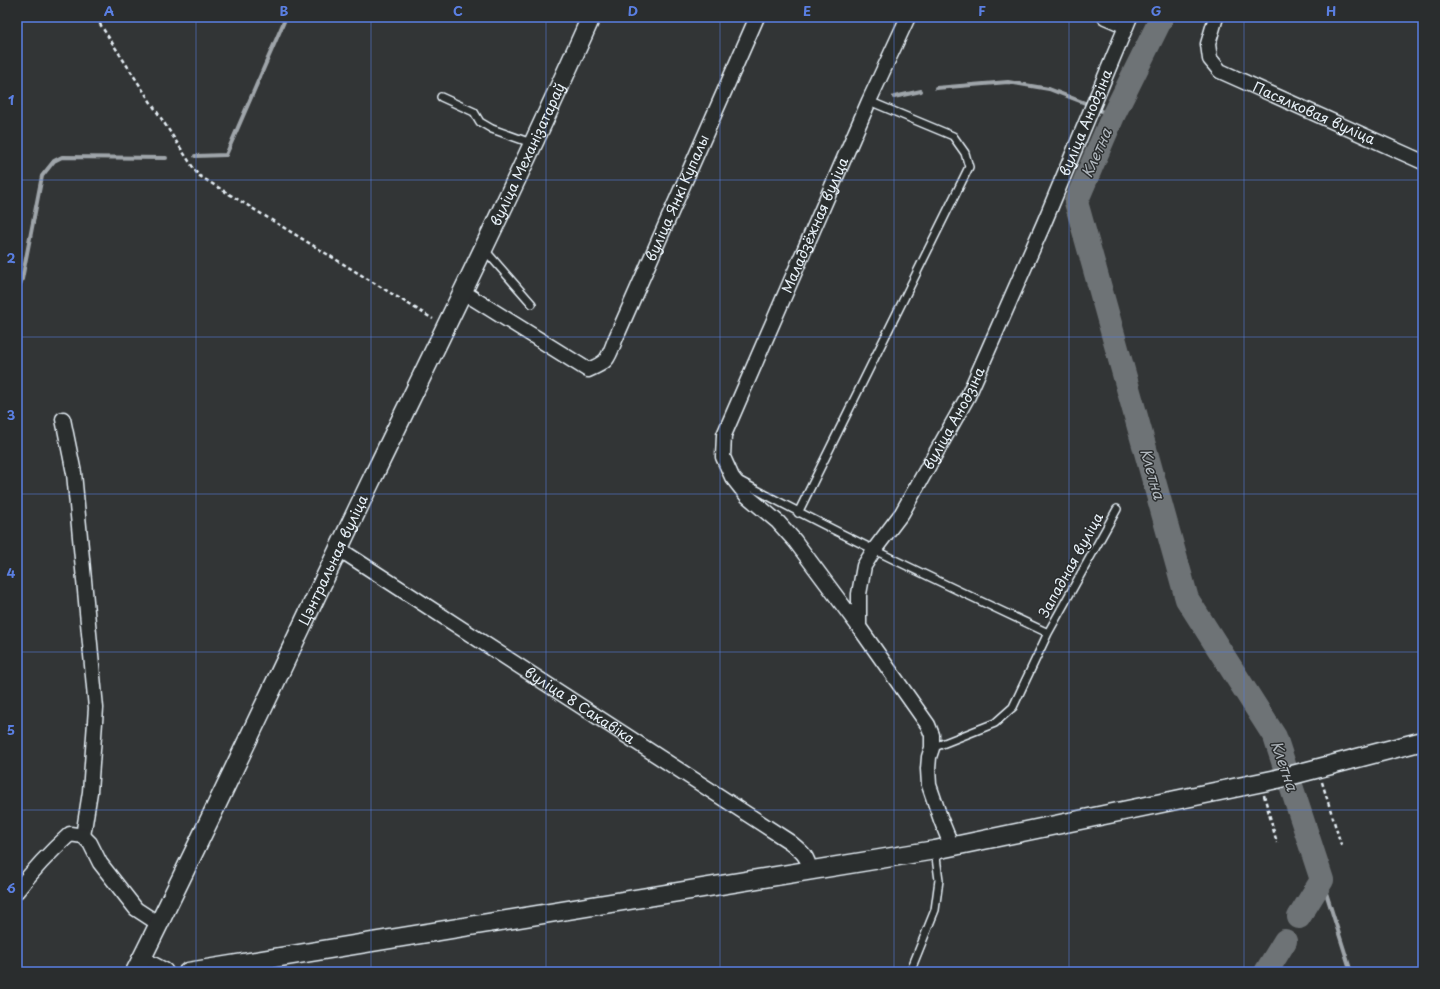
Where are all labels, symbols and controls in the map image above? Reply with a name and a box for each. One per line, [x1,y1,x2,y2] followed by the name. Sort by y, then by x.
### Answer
[104,1,114,20] text: A
[280,1,289,20] text: B
[453,1,463,20] text: C
[628,1,638,20] text: D
[803,1,811,20] text: E
[978,1,986,20] text: F
[1151,1,1161,20] text: G
[1326,1,1336,20] text: H
[1054,66,1117,179] street label: вуліца Анодзіна
[1250,76,1379,149] street label: Пасялковая вуліца
[485,79,570,229] street label: вуліца Механізатараў
[8,90,14,109] text: 1
[1075,124,1117,181] water label: Клетна
[640,131,714,265] street label: вуліца Янкі Купалы
[776,153,854,296] street label: Маладзёжная вуліца
[6,248,16,267] text: 2
[917,363,990,474] street label: вуліца Анодзіна
[7,405,16,424] text: 3
[1135,446,1172,502] water label: Клетна
[293,491,373,629] street label: Цэнтральная вуліца
[1033,508,1108,621] street label: Западная вуліца
[7,563,16,582] text: 4
[520,661,640,749] street label: вуліца 8 Сакавіка
[7,720,15,739] text: 5
[1266,737,1305,794] water label: Клетна
[6,878,16,897] text: 6

